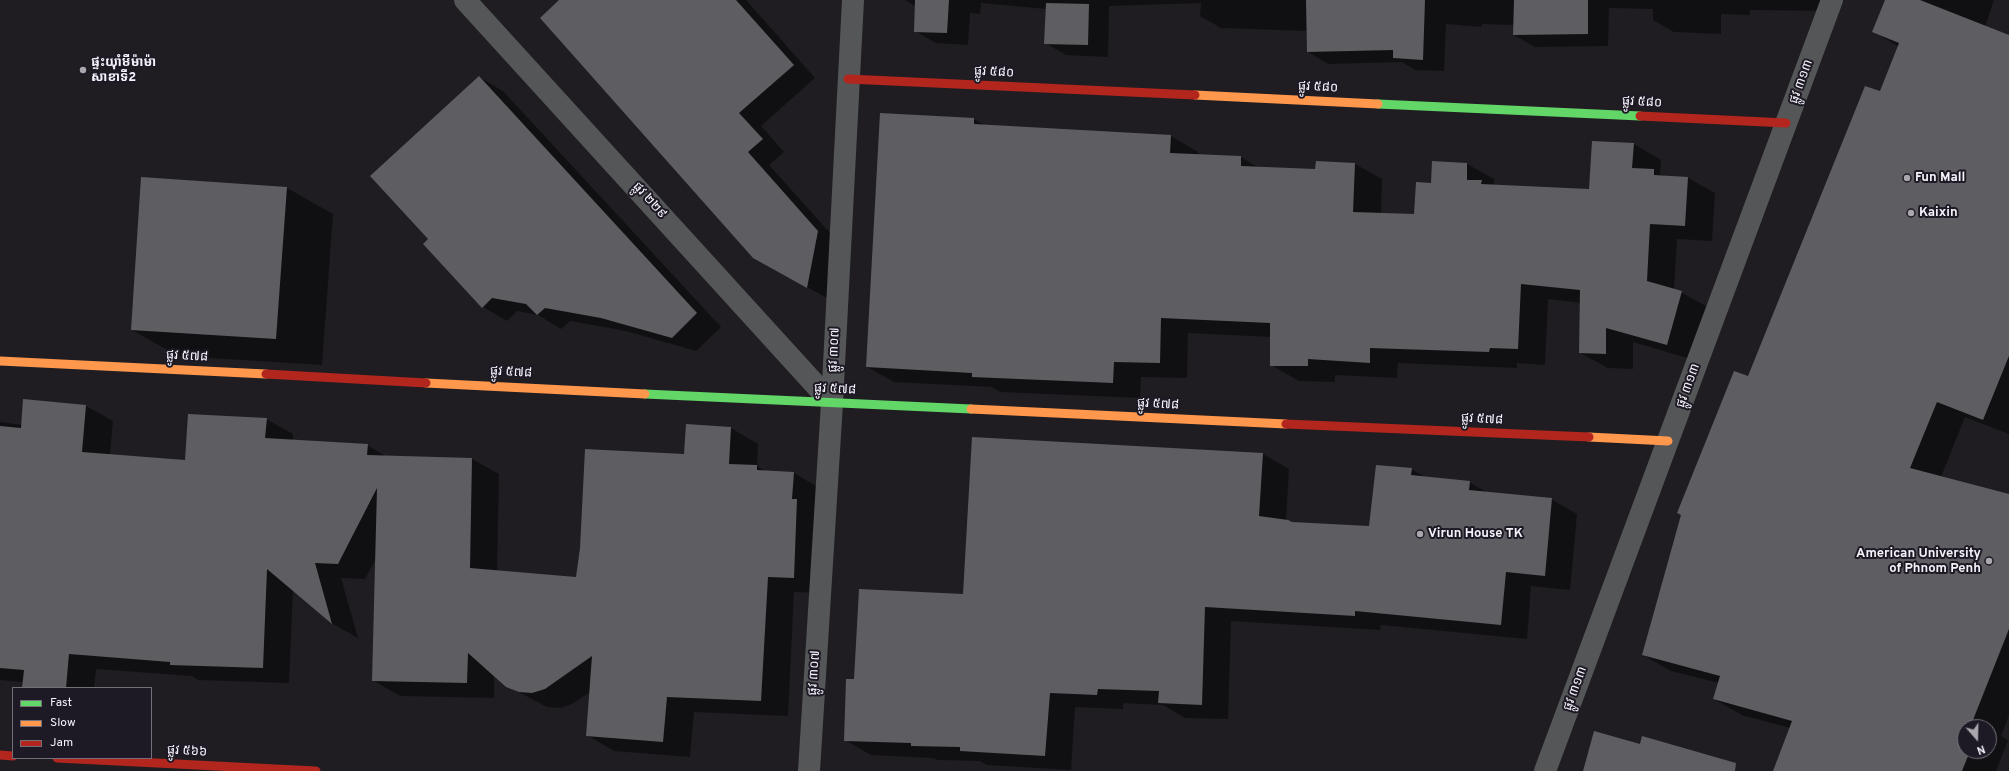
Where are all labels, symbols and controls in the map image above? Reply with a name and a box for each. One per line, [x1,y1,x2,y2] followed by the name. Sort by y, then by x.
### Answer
[91,55,156,86] place label: ផ្ទះយ៉ាំមីម៉ាម៉ា សាខាទី2
[1787,58,1817,106] street label: ផ្លូវ ៣១៣
[973,64,1015,82] street label: ផ្លូវ ៥៨០
[78,65,88,75] marker: ផ្ទះយ៉ាំមីម៉ាម៉ា សាខាទី2
[1297,79,1339,97] street label: ផ្លូវ ៥៨០
[1621,94,1663,112] street label: ផ្លូវ ៥៨០
[1915,170,1965,186] place label: Fun Mall
[1902,173,1912,183] marker: Fun Mall
[629,180,669,222] street label: ផ្លូវ ២២៩
[1919,205,1958,221] place label: Kaixin
[1906,208,1916,218] marker: Kaixin
[826,327,844,373] street label: ផ្លូវ ៣០៧
[166,348,208,366] street label: ផ្លូវ ៥៧៨
[1674,362,1704,410] street label: ផ្លូវ ៣១៣
[490,364,532,382] street label: ផ្លូវ ៥៧៨
[814,381,856,399] street label: ផ្លូវ ៥៧៨
[1137,396,1179,414] street label: ផ្លូវ ៥៧៨
[1461,411,1503,429] street label: ផ្លូវ ៥៧៨
[1428,526,1523,542] place label: Virun House TK
[1415,529,1425,539] marker: Virun House TK
[1856,546,1981,577] place label: American University of Phnom Penh
[1984,556,1994,566] marker: American University of Phnom Penh
[806,650,824,696] street label: ផ្លូវ ៣០៧
[1561,665,1591,713] street label: ផ្លូវ ៣១៣
[12,687,152,759] legend
[50,695,72,711] text: Fast
[50,715,76,731] text: Slow
[1957,719,1997,759] north arrow
[50,735,73,751] text: Jam
[1975,741,1987,757] text: N
[166,743,208,761] street label: ផ្លូវ ៥៦៦

